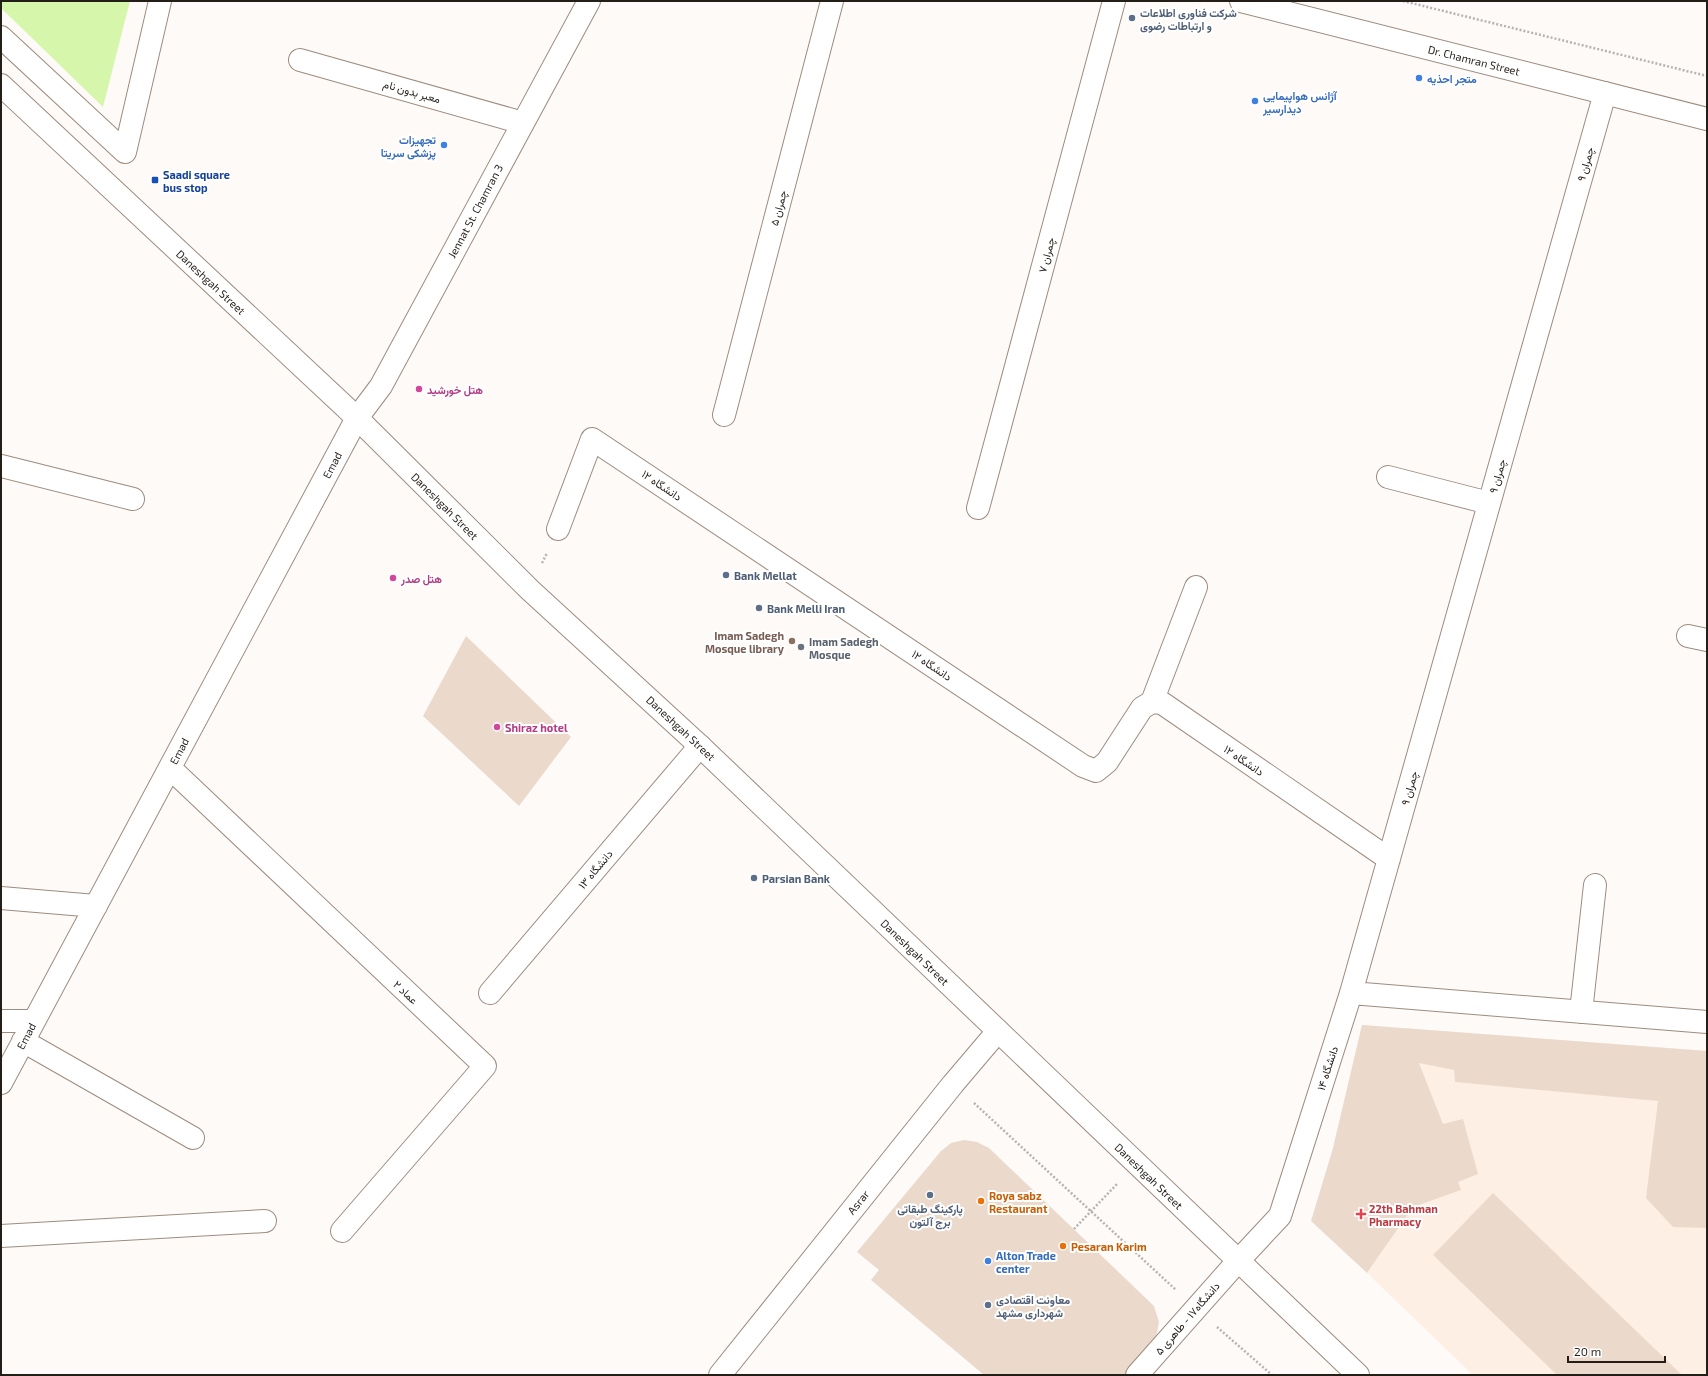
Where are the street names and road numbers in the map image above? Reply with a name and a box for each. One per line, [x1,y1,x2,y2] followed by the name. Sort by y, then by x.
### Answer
[1427,42,1521,78] street label: Dr. Chamran Street
[381,77,442,107] street label: معبر بدون نام
[1574,145,1598,183] street label: چمران ۹
[445,162,505,260] street label: Jennat St. Chamran 3
[767,189,791,228] street label: چمران ۵
[1035,236,1059,275] street label: چمران ۷
[174,247,248,317] street label: Daneshgah Street
[320,450,344,480] street label: Emad
[1486,457,1510,495] street label: چمران ۹
[640,467,684,503] street label: دانشگاه ۱۲
[409,470,481,542] street label: Daneshgah Street
[910,647,954,683] street label: دانشگاه ۱۲
[644,693,718,763] street label: Daneshgah Street
[167,736,191,766] street label: Emad
[1222,742,1266,778] street label: دانشگاه ۱۲
[1398,769,1422,807] street label: چمران ۹
[575,847,615,891] street label: دانشگاه ۱۳
[878,916,952,988] street label: Daneshgah Street
[391,978,421,1007] street label: عماد ۲
[14,1021,38,1051] street label: Emad
[1314,1044,1340,1092] street label: دانشگاه ۱۴
[1112,1140,1186,1212] street label: Daneshgah Street
[844,1187,872,1217] street label: Asrar
[1152,1279,1223,1358] street label: دانشگاه۱۷ - طاهری ۵

